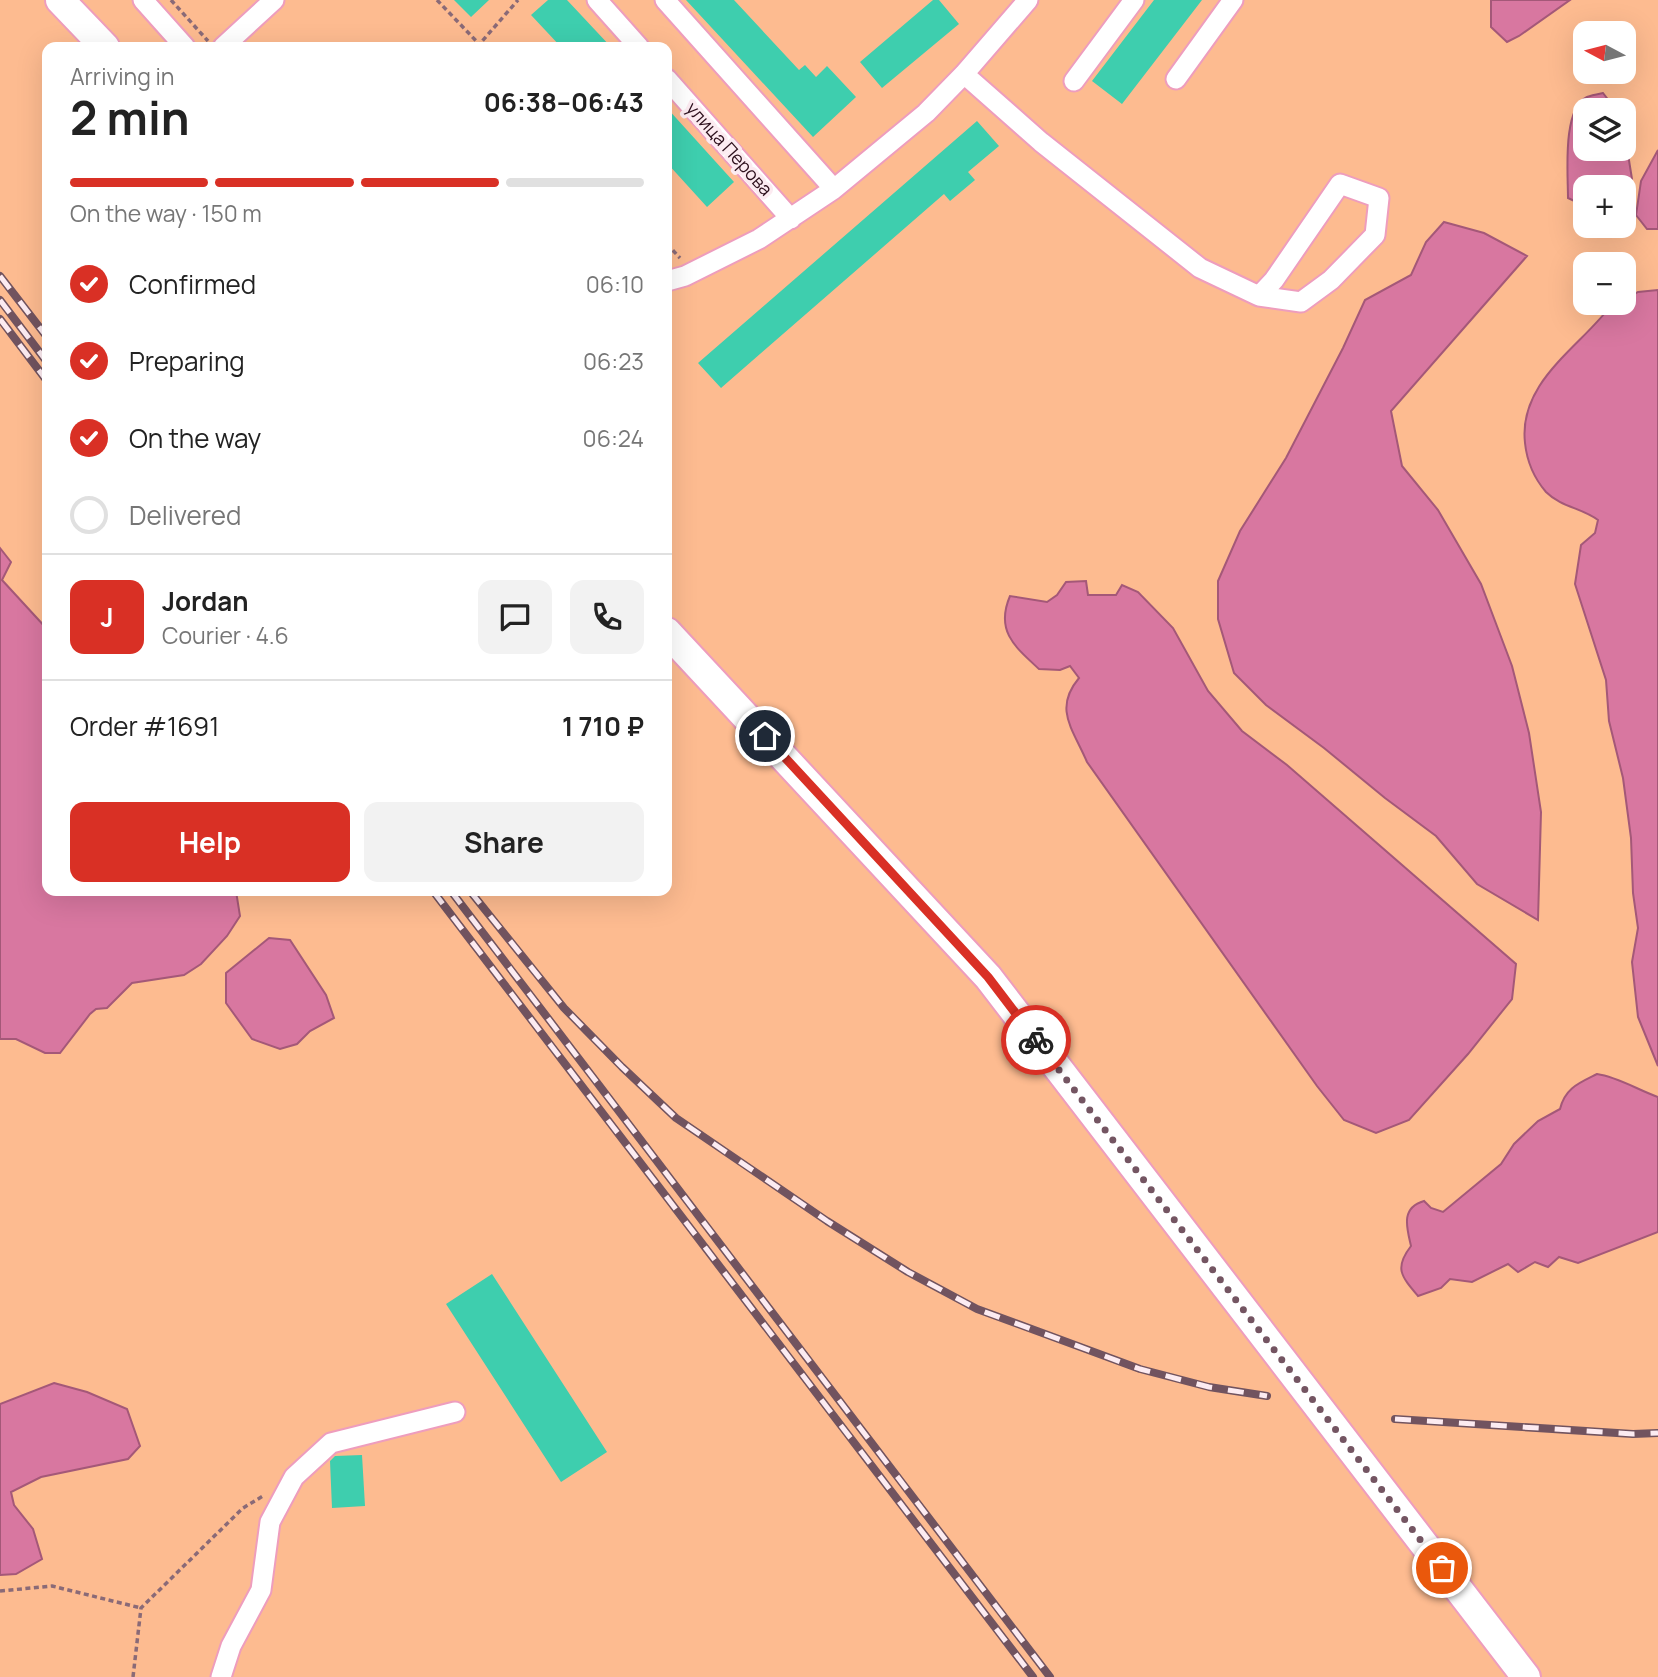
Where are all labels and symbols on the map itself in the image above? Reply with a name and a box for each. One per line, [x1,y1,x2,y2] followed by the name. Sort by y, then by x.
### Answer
[1573,21,1636,84] north arrow
[681,96,778,200] street label: улица Перова
[735,706,795,766] pin
[1001,1005,1071,1075] courier
[1412,1538,1472,1598] pin

